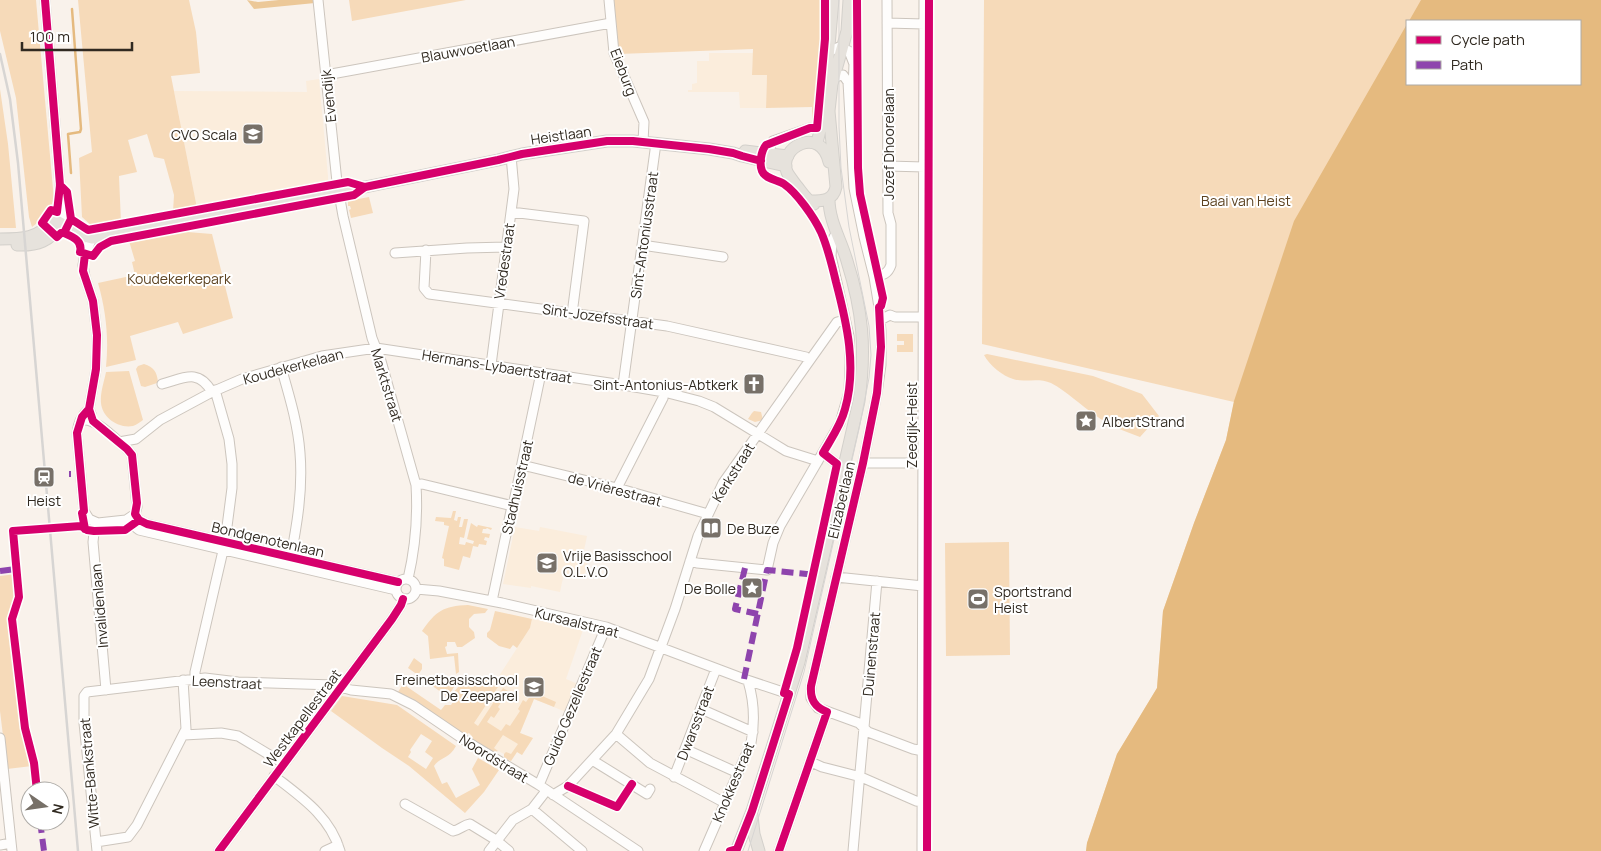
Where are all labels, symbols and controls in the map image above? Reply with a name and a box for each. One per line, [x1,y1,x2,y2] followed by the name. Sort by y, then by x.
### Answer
[22,20,132,52] scale bar
[1406,20,1581,85] legend
[30,26,70,47] text: 100 m
[1451,29,1525,50] text: Cycle path
[420,31,516,67] street label: Blauwvoetlaan
[606,46,642,98] street label: Eieburg
[1451,54,1483,75] text: Path
[316,68,340,123] street label: Evendijk
[879,88,898,200] street label: Jozef Dhoorelaan
[529,121,593,149] street label: Heistlaan
[241,122,265,146] school or university icon: CVO Scala
[171,125,237,144] place label: CVO Scala
[626,170,662,300] street label: Sint-Antoniusstraat
[1201,191,1291,210] park label: Baai van Heist
[489,221,519,300] street label: Vredestraat
[127,269,232,288] park label: Koudekerkepark
[541,299,655,333] street label: Sint-Jozefsstraat
[241,343,345,389] street label: Koudekerkelaan
[421,345,574,387] street label: Hermans-Lybaertstraat
[367,346,407,425] street label: Marktstraat
[742,372,766,396] church icon: Sint-Antonius-Abtkerk
[593,375,739,394] place label: Sint-Antonius-Abtkerk
[902,381,921,468] street label: Zeedijk-Heist
[1074,409,1098,433] place icon: AlbertStrand
[1102,412,1185,431] place label: AlbertStrand
[497,437,537,536] street label: Stadhuisstraat
[707,438,759,505] street label: Kerkstraat
[823,460,859,540] street label: Elizabetlaan
[32,465,56,489] station icon: Heist
[566,467,664,511] street label: de Vrièrestraat
[27,491,61,510] place label: Heist
[699,516,723,540] library icon: De Buze
[210,517,326,561] street label: Bondgenotenlaan
[727,519,779,538] place label: De Buze
[563,546,672,581] place label: Vrije Basisschool O.L.V.O
[535,551,559,575] school or university icon: Vrije Basisschool O.L.V.O
[86,563,112,649] street label: Invalidenlaan
[740,576,764,600] place icon: De Bolle
[684,579,736,598] place label: De Bolle
[994,582,1072,617] place label: Sportstrand Heist
[966,587,990,611] sports icon: Sportstrand Heist
[533,602,621,642] street label: Kursaalstraat
[858,611,884,697] street label: Duinenstraat
[538,643,606,768] street label: Guido Gezellestraat
[259,665,345,771] street label: Westkapellestraat
[395,670,518,705] place label: Freinetbasisschool De Zeeparel
[191,671,263,693] street label: Leenstraat
[522,675,546,699] school or university icon: Freinetbasisschool De Zeeparel
[672,683,718,763] street label: Dwarsstraat
[75,717,103,829] street label: Witte-Bankstraat
[456,729,533,787] street label: Noordstraat
[708,738,759,825] street label: Knokkestraat
[20,781,70,831] north arrow
[48,802,69,816] text: N

